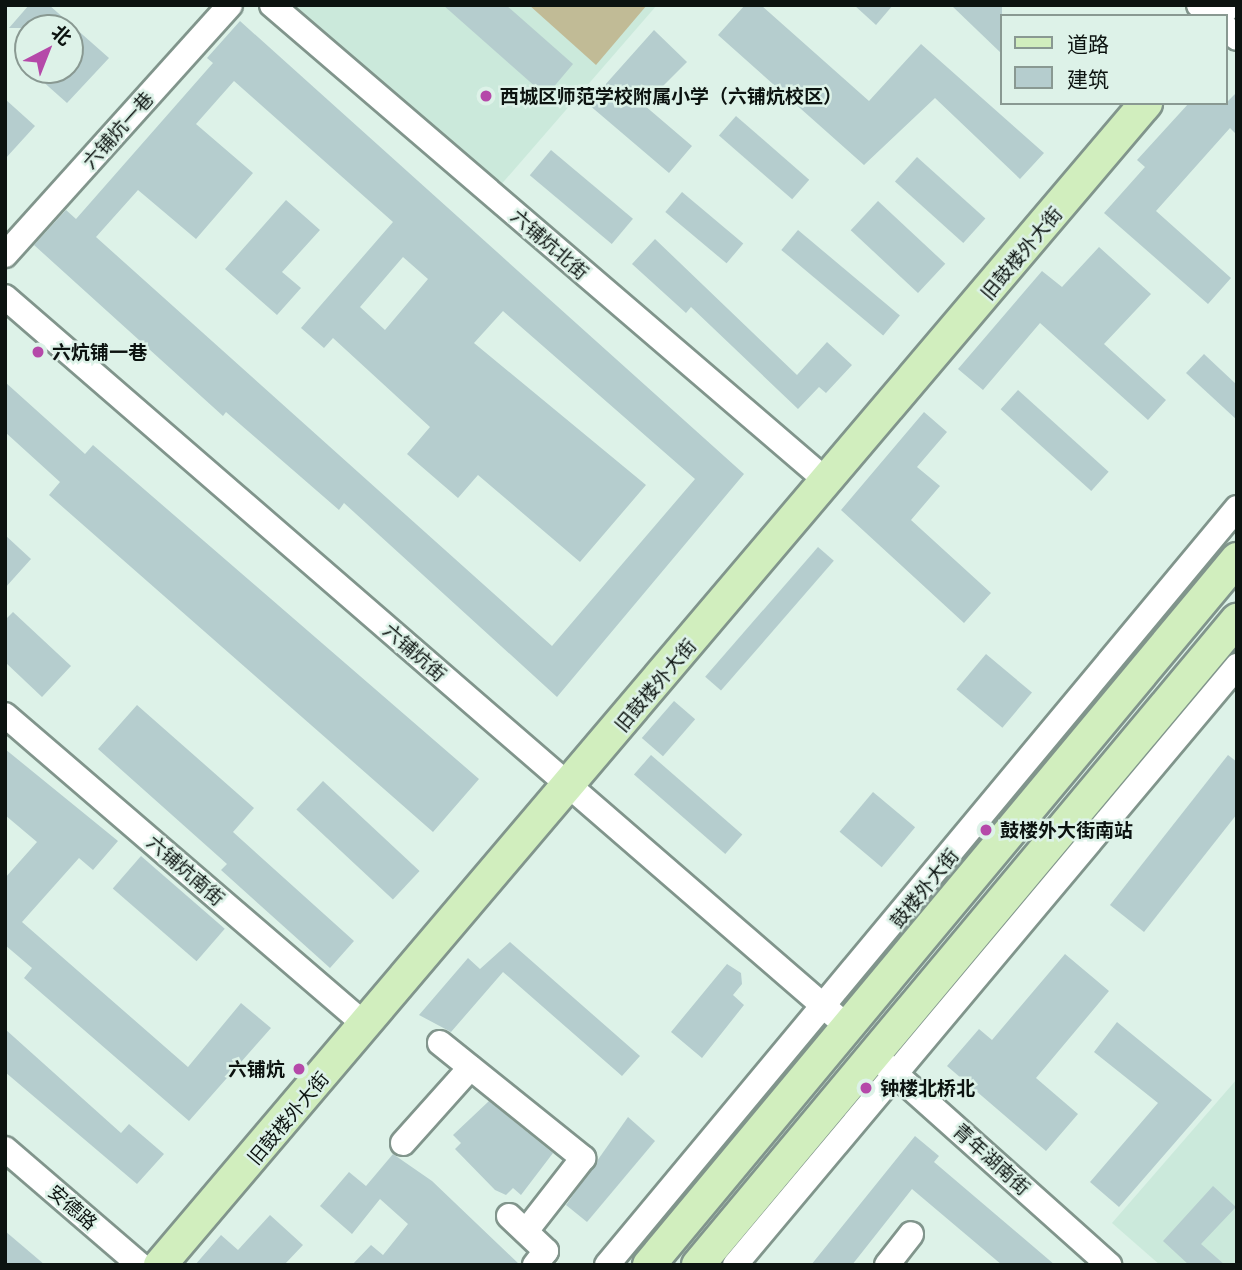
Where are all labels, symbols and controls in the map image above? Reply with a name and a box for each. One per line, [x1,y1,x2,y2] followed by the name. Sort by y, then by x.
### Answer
[14,14,84,84] north arrow
[1000,14,1228,105] legend
[47,20,77,49] text: 北
[1067,31,1109,56] text: 道路
[1067,66,1109,91] text: 建筑
[500,85,842,107] place label: 西城区师范学校附属小学（六铺炕校区）
[78,87,158,173] street label: 六铺炕一巷
[478,88,494,104] marker: 西城区师范学校附属小学（六铺炕校区）
[976,202,1066,304] street label: 旧鼓楼外大街
[507,204,593,284] street label: 六铺炕北街
[52,341,147,363] place label: 六炕铺一巷
[30,344,46,360] marker: 六炕铺一巷
[379,618,451,686] street label: 六铺炕街
[610,634,700,736] street label: 旧鼓楼外大街
[1000,819,1133,841] place label: 鼓楼外大街南站
[978,822,994,838] marker: 鼓楼外大街南站
[143,830,229,910] street label: 六铺炕南街
[885,844,963,932] street label: 鼓楼外大街
[228,1058,285,1080] place label: 六铺炕
[291,1061,307,1077] marker: 六铺炕
[243,1067,333,1169] street label: 旧鼓楼外大街
[880,1077,975,1099] place label: 钟楼北桥北
[858,1080,874,1096] marker: 钟楼北桥北
[949,1119,1035,1199] street label: 青年湖南街
[44,1180,102,1234] street label: 安德路

